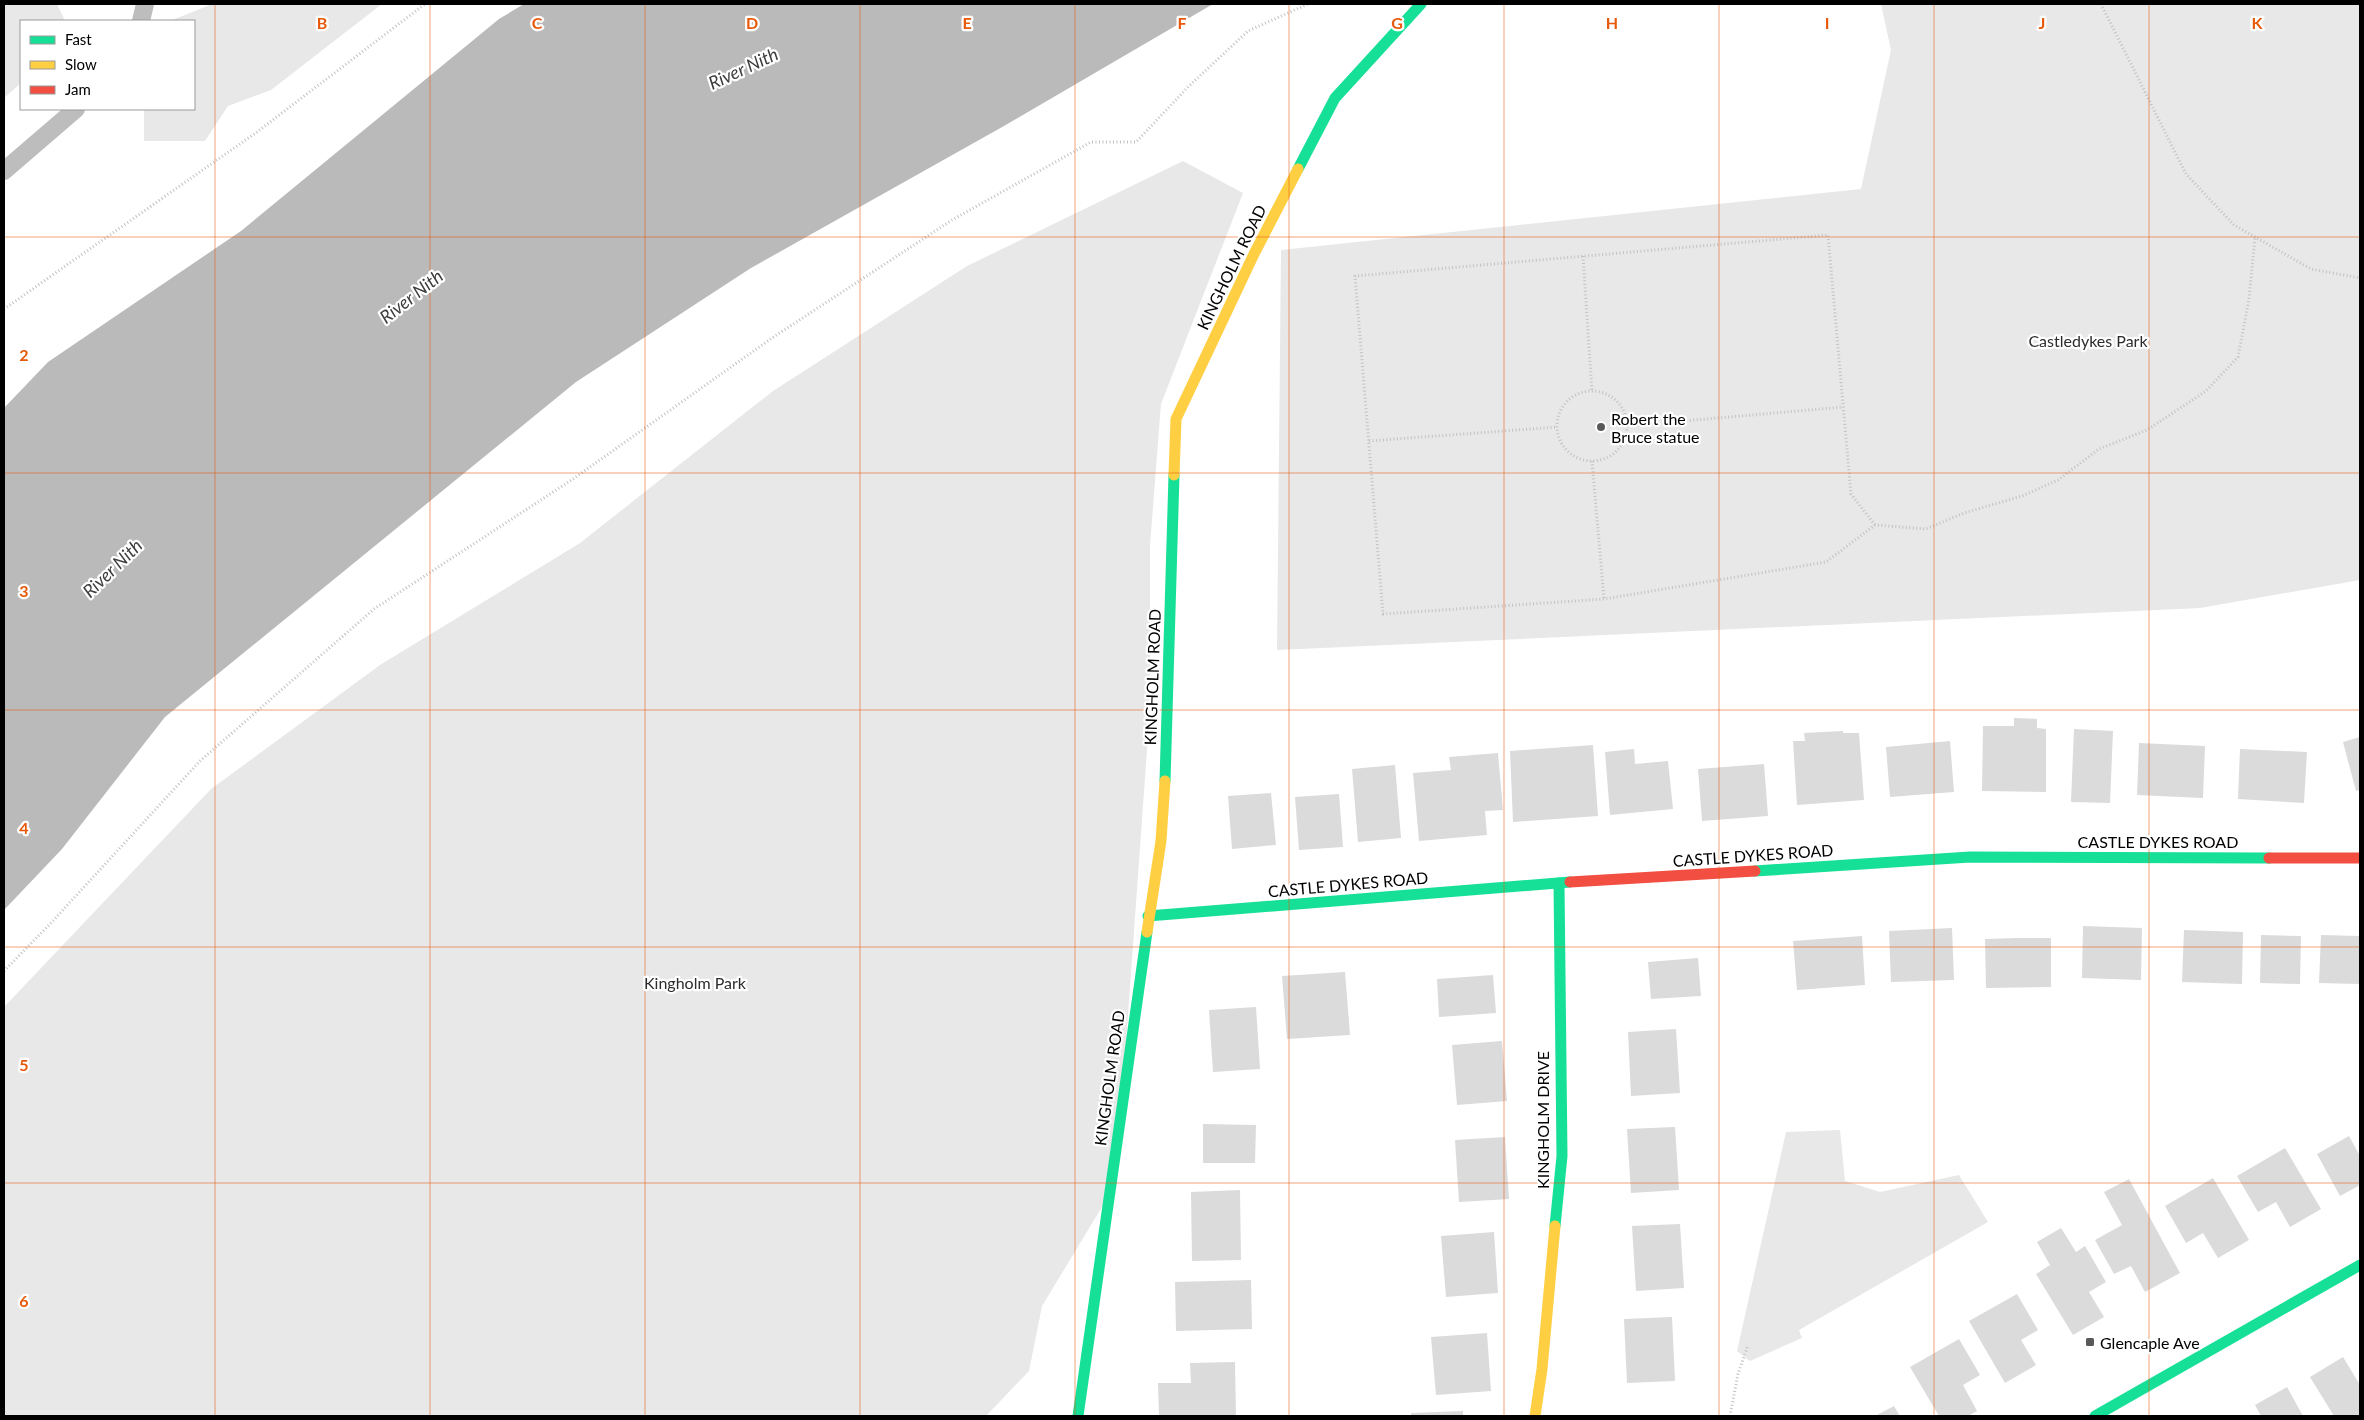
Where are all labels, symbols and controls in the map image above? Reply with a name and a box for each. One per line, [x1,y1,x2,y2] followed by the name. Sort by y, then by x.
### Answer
[317,13,327,32] text: B
[532,13,543,32] text: C
[746,13,758,32] text: D
[962,13,972,32] text: E
[1177,13,1187,32] text: F
[1391,13,1403,32] text: G
[1606,13,1618,32] text: H
[1825,13,1829,32] text: I
[2039,13,2045,32] text: J
[2252,13,2264,32] text: K
[20,20,195,110] legend
[65,30,92,48] text: Fast
[705,42,781,94] water label: River Nith
[65,55,97,73] text: Slow
[65,80,91,98] text: Jam
[1193,201,1269,333] street label: KINGHOLM ROAD
[375,264,447,328] water label: River Nith
[2028,331,2148,350] park label: Castledykes Park
[19,345,29,364] text: 2
[1611,409,1700,446] place label: Robert the Bruce statue
[1595,421,1607,433] marker: Robert the Bruce statue
[78,534,146,602] water label: River Nith
[19,581,29,600] text: 3
[1140,608,1164,746] street label: KINGHOLM ROAD
[19,818,29,837] text: 4
[2078,832,2238,851] street label: CASTLE DYKES ROAD
[1672,840,1834,870] street label: CASTLE DYKES ROAD
[1267,868,1429,900] street label: CASTLE DYKES ROAD
[644,973,747,992] park label: Kingholm Park
[1090,1009,1128,1147] street label: KINGHOLM ROAD
[1533,1051,1552,1189] street label: KINGHOLM DRIVE
[19,1055,29,1074] text: 5
[19,1291,29,1310] text: 6
[2100,1333,2200,1352] place label: Glencaple Ave
[2084,1336,2096,1348] marker: Glencaple Ave

